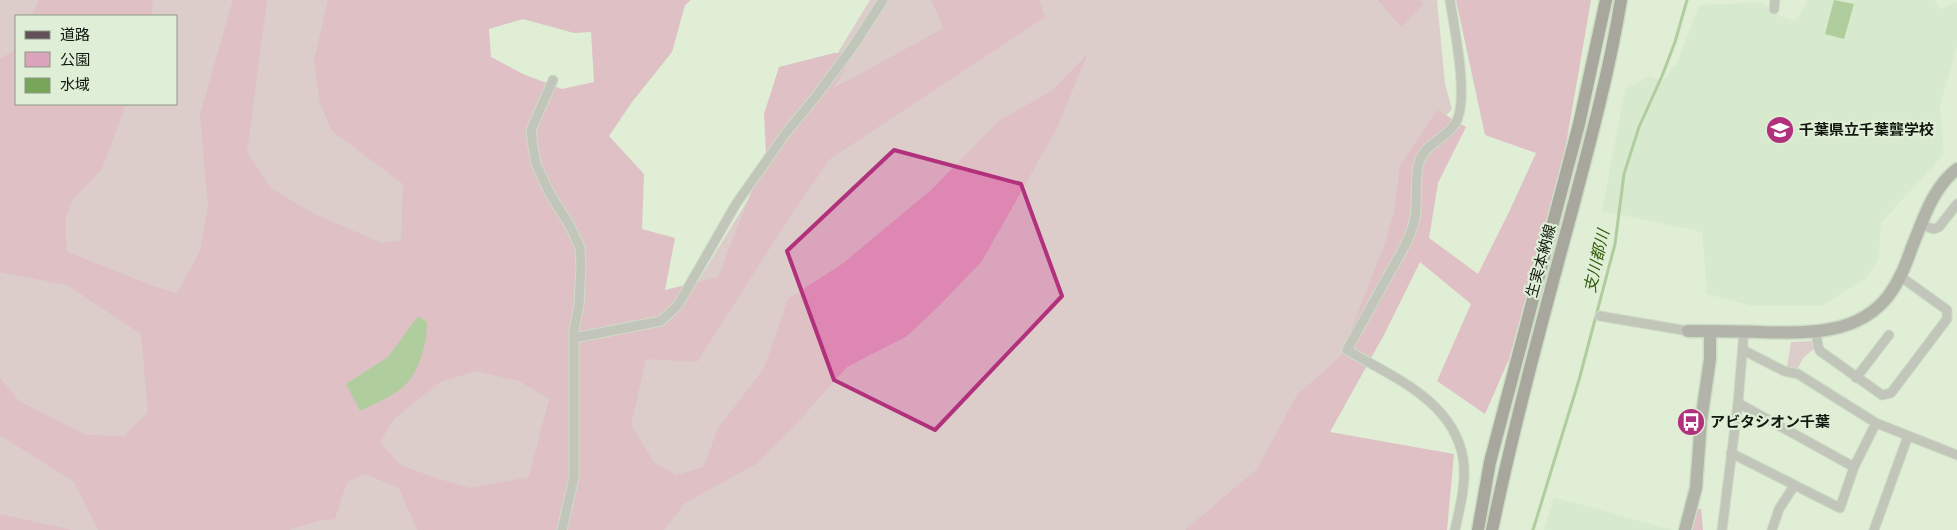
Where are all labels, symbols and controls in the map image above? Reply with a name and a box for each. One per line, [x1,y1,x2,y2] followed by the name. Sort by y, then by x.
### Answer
[15,15,178,105] legend
[60,24,90,44] text: 道路
[60,49,90,69] text: 公園
[60,74,90,94] text: 水域
[1765,115,1795,145] school or university icon: 千葉県立千葉聾学校
[1799,119,1934,139] place label: 千葉県立千葉聾学校
[1521,222,1559,300] street label: 生実本納線
[1578,225,1614,295] water label: 支川都川
[1676,407,1706,437] bus stop icon: アビタシオン千葉
[1710,411,1830,431] place label: アビタシオン千葉

